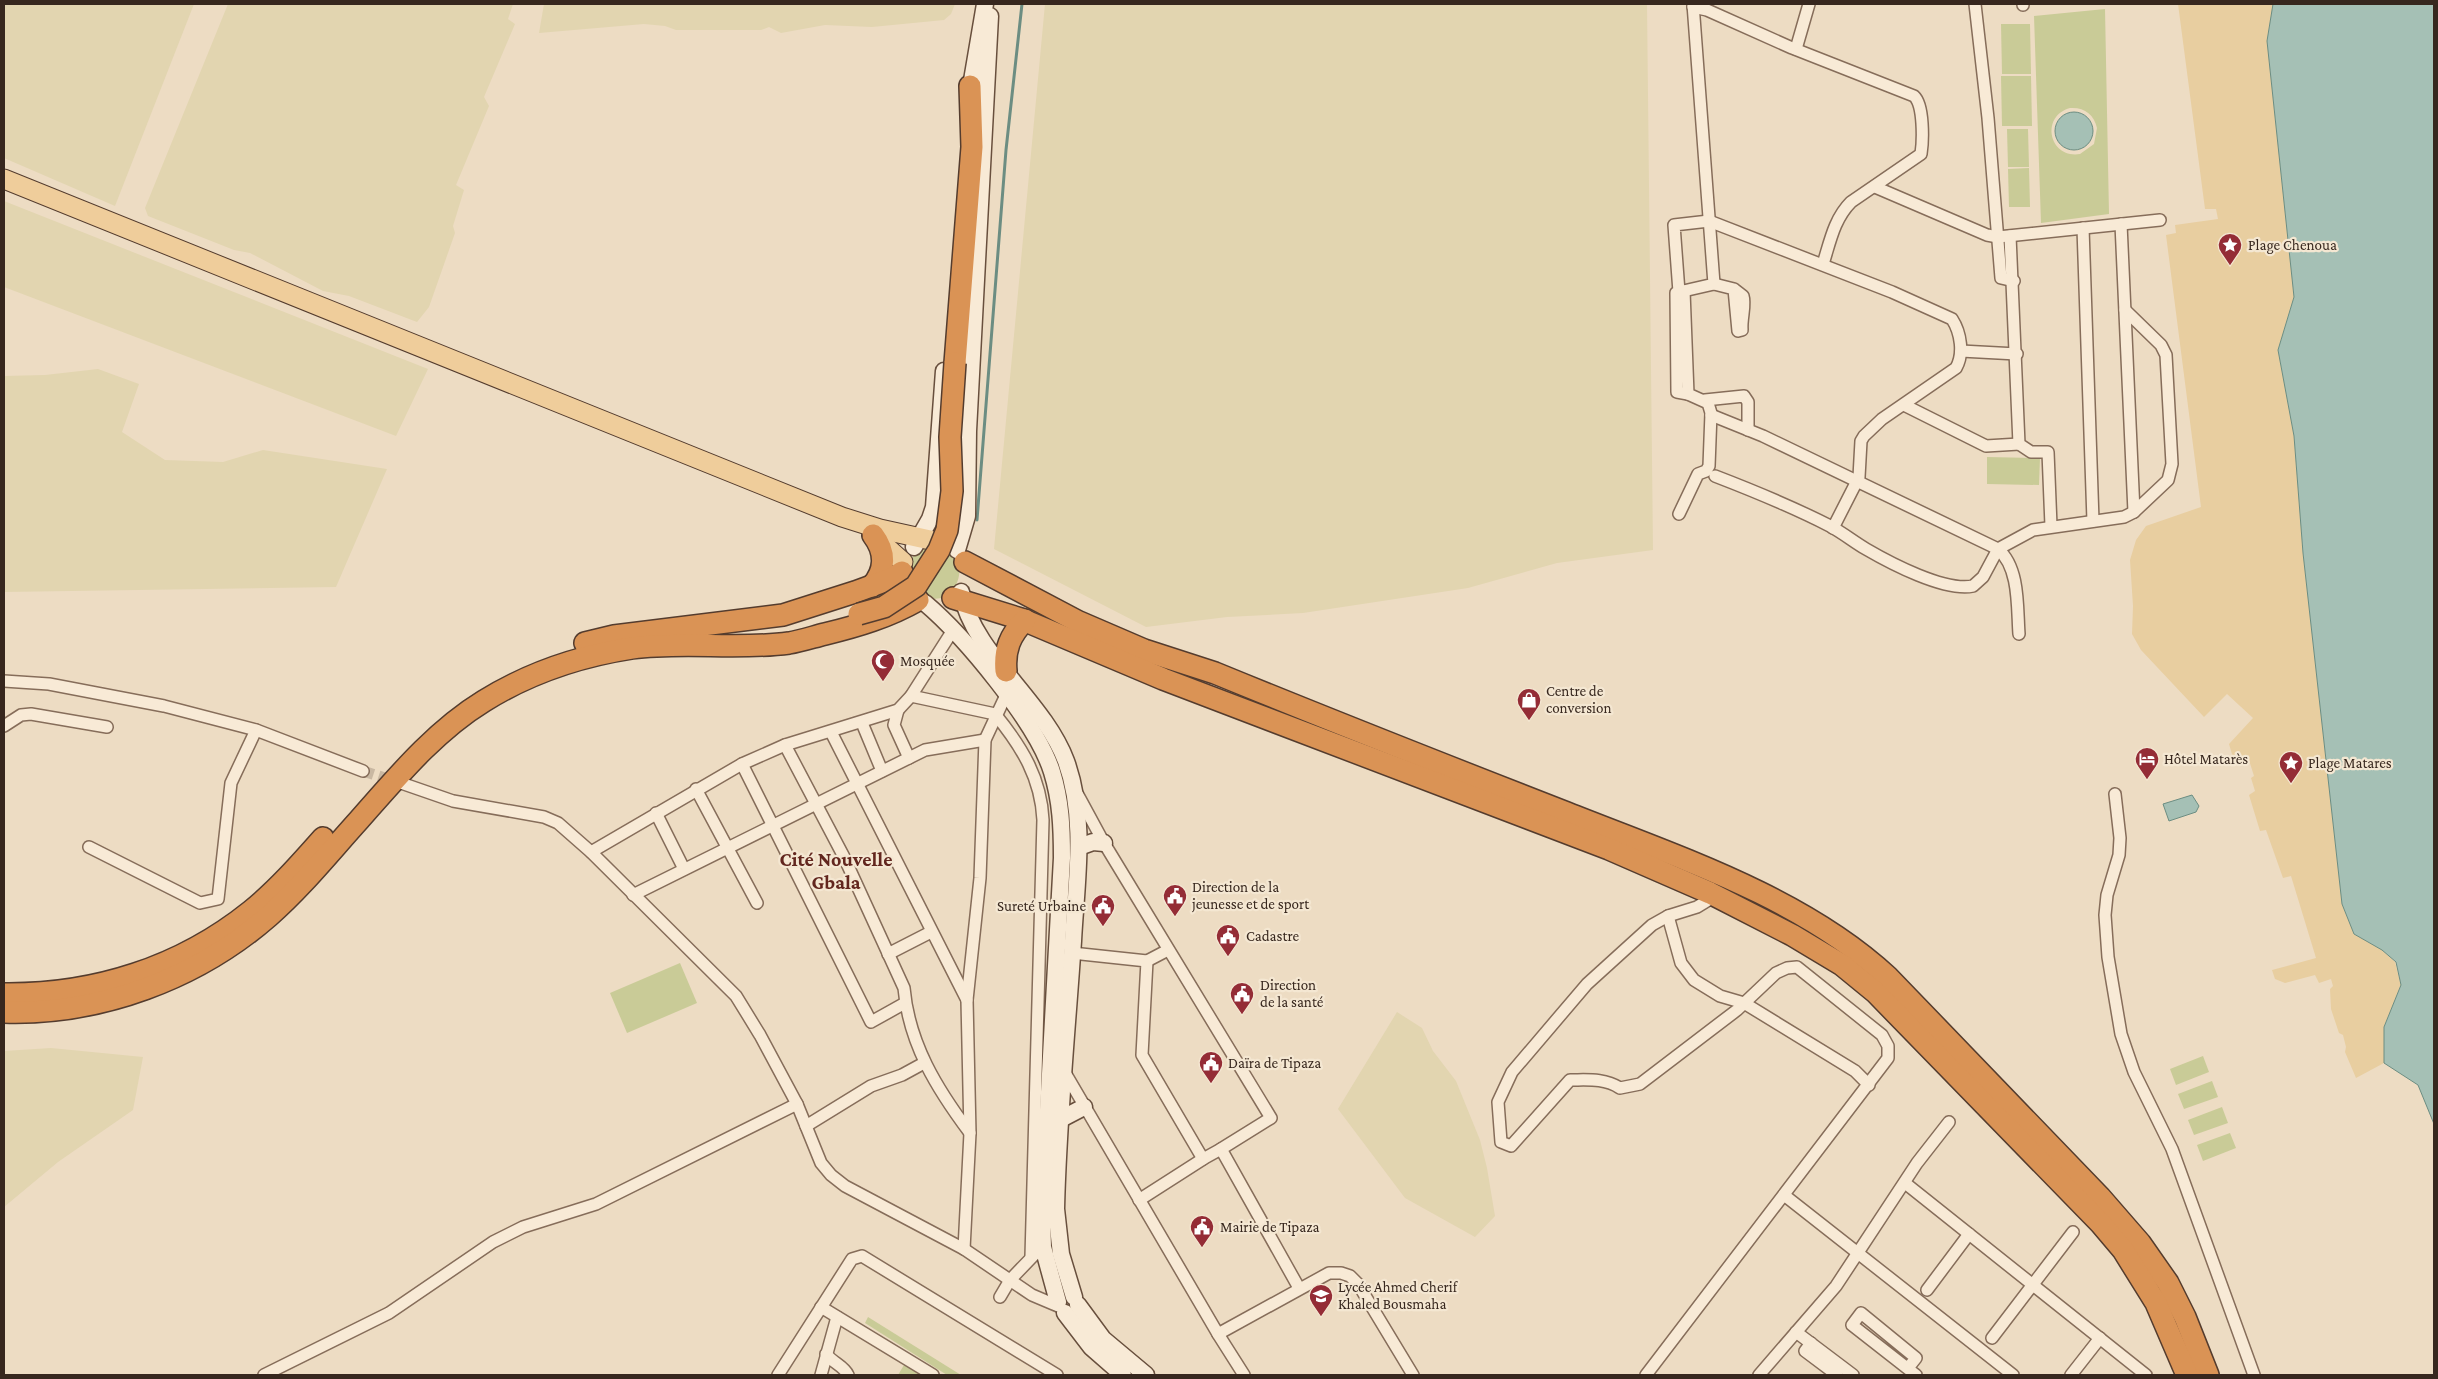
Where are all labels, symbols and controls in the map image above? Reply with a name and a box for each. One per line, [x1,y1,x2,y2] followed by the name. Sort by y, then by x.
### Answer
[2217,232,2243,266] place icon: Plage Chenoua
[2248,237,2337,254] place label: Plage Chenoua
[870,648,896,682] mosque icon: Mosquée
[900,653,955,670] place label: Mosquée
[1546,683,1612,716] place label: Centre de conversion
[1516,687,1542,721] shop icon: Centre de conversion
[2134,746,2160,780] hotel icon: Hôtel Matarès
[2278,750,2304,784] place icon: Plage Matares
[2164,751,2248,767] place label: Hôtel Matarès
[2308,755,2392,772] place label: Plage Matares
[780,848,892,893] district label: Cité Nouvelle Gbala
[1191,879,1310,913] place label: Direction de la jeunesse et de sport
[1162,883,1188,917] public building icon: Direction de la jeunesse et de sport
[1090,893,1116,927] public building icon: Sureté Urbaine
[997,898,1086,914] place label: Sureté Urbaine
[1215,923,1241,957] public building icon: Cadastre
[1246,928,1299,944] place label: Cadastre
[1260,977,1324,1010] place label: Direction de la santé
[1229,981,1255,1015] public building icon: Direction de la santé
[1198,1050,1224,1084] public building icon: Daïra de Tipaza
[1228,1055,1321,1072] place label: Daïra de Tipaza
[1189,1214,1215,1248] public building icon: Mairie de Tipaza
[1220,1219,1320,1236] place label: Mairie de Tipaza
[1338,1279,1459,1312] place label: Lycée Ahmed Cherif Khaled Bousmaha
[1308,1283,1334,1317] school or university icon: Lycée Ahmed Cherif Khaled Bousmaha

